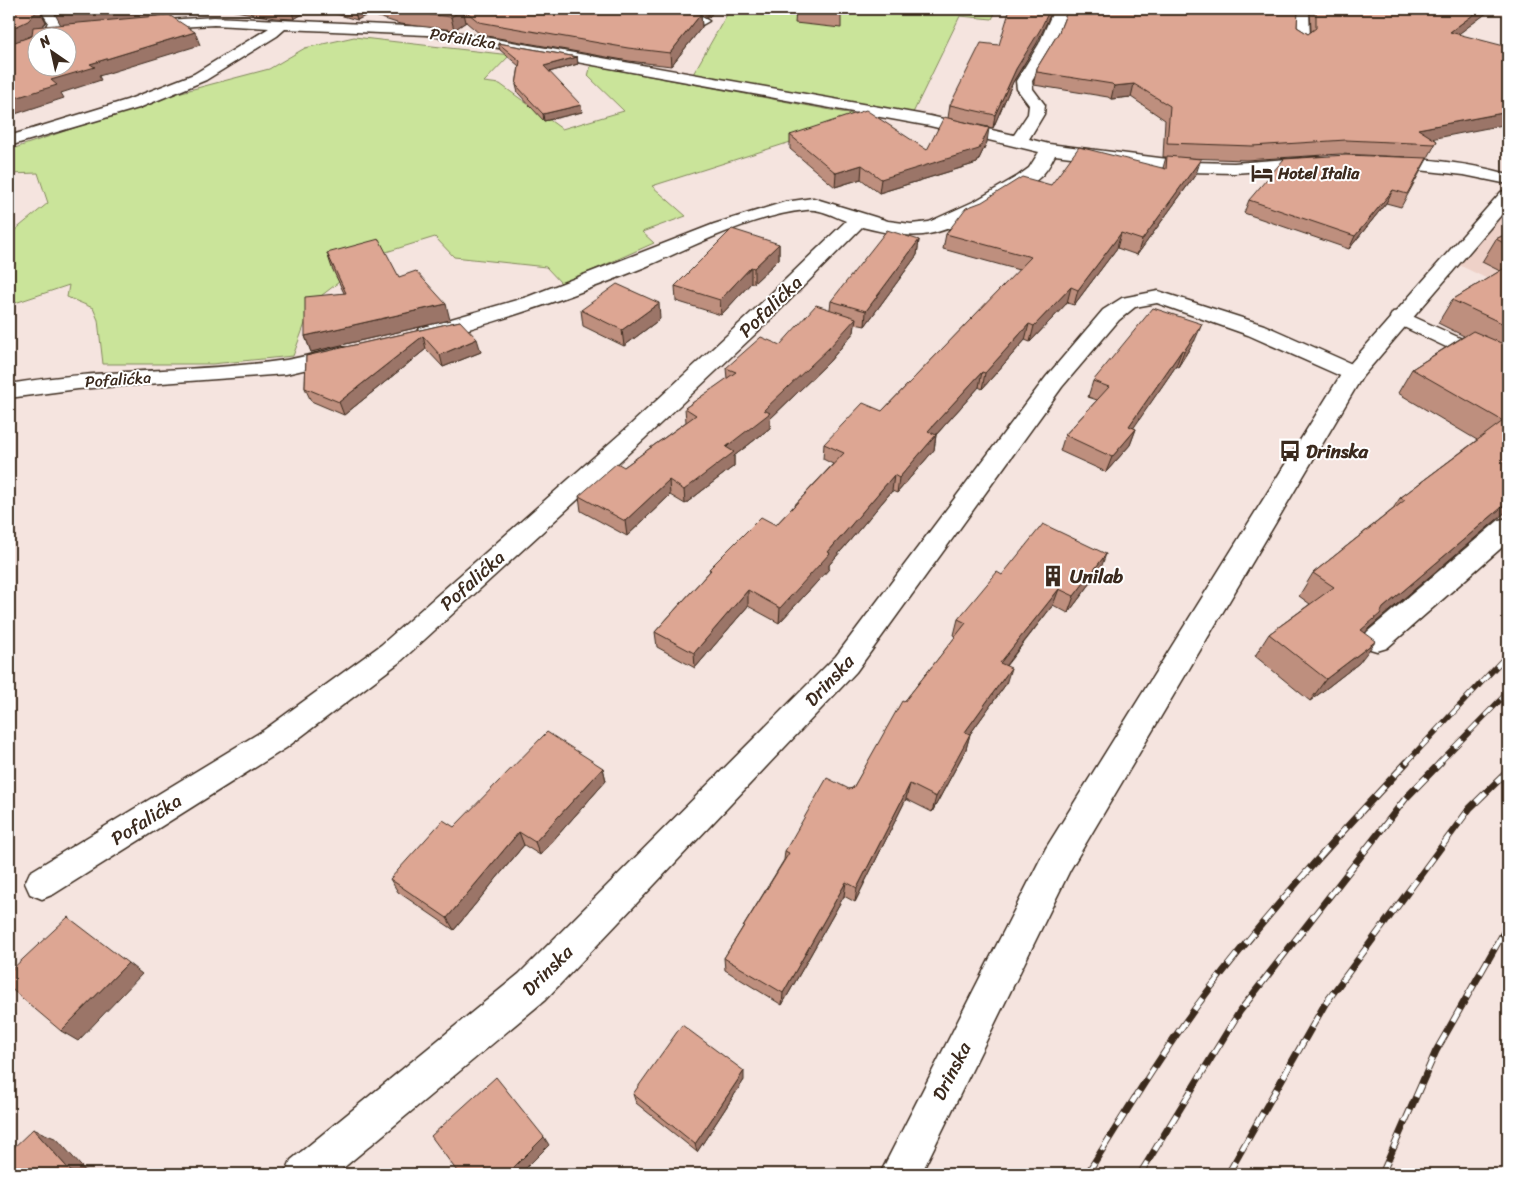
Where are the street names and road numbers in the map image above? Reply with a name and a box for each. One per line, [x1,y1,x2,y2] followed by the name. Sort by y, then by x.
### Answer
[428,19,498,58] street label: Pofalićka
[730,267,811,346] street label: Pofalićka
[84,363,152,396] street label: Pofalićka
[432,541,513,619] street label: Pofalićka
[796,646,863,714] street label: Drinska
[104,784,189,854] street label: Pofalićka
[514,936,581,1004] street label: Drinska
[923,1036,980,1106] street label: Drinska

